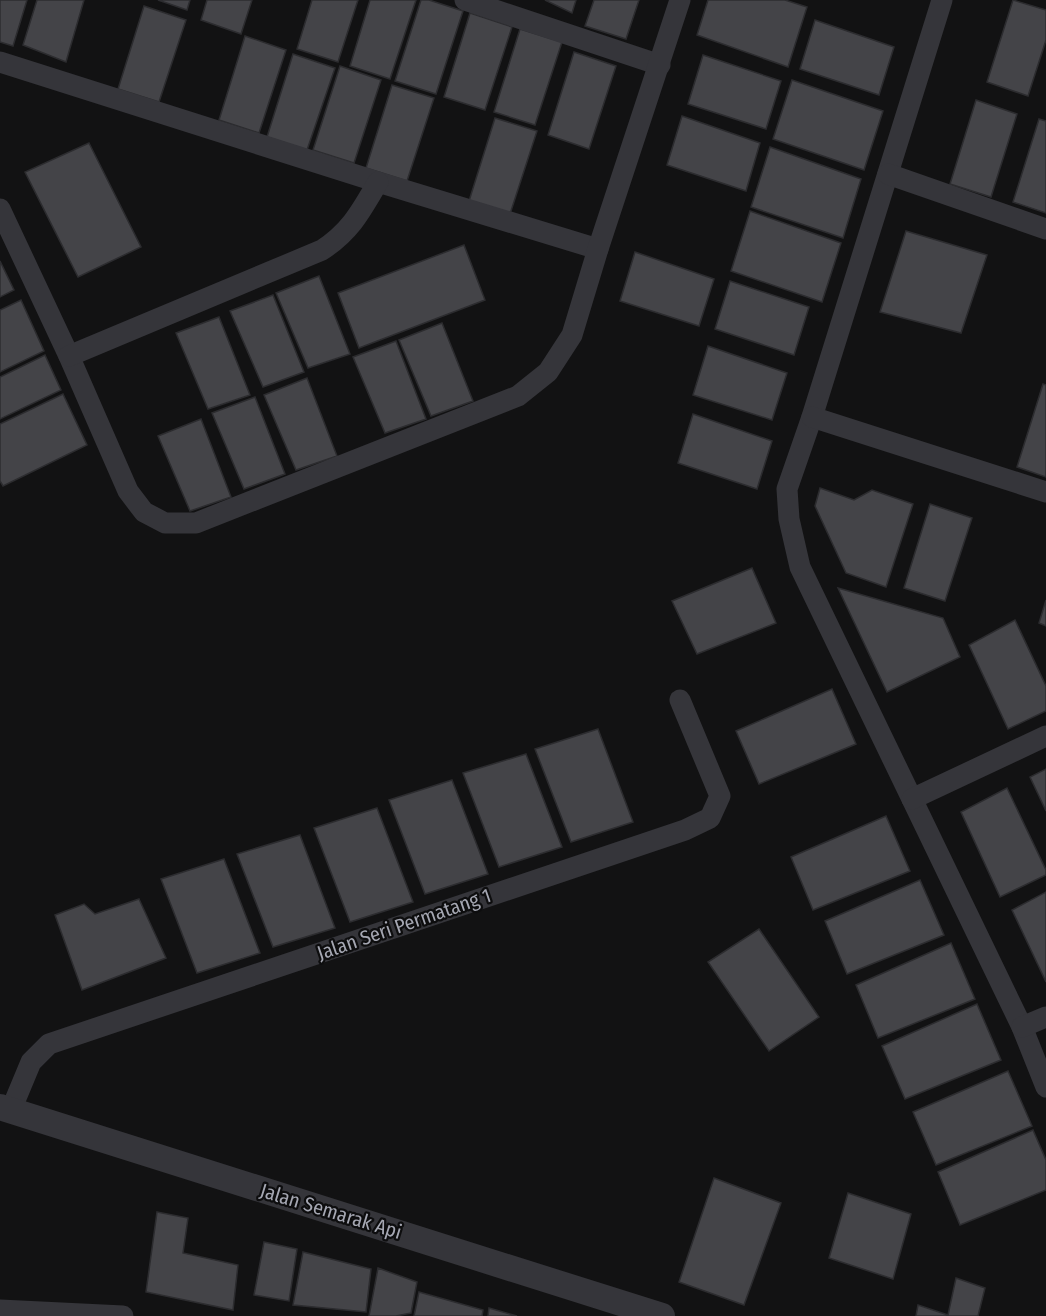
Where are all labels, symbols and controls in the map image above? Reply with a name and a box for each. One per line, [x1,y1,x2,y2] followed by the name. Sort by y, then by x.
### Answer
[314,883,494,965] street label: Jalan Seri Permatang 1
[257,1178,405,1244] street label: Jalan Semarak Api

